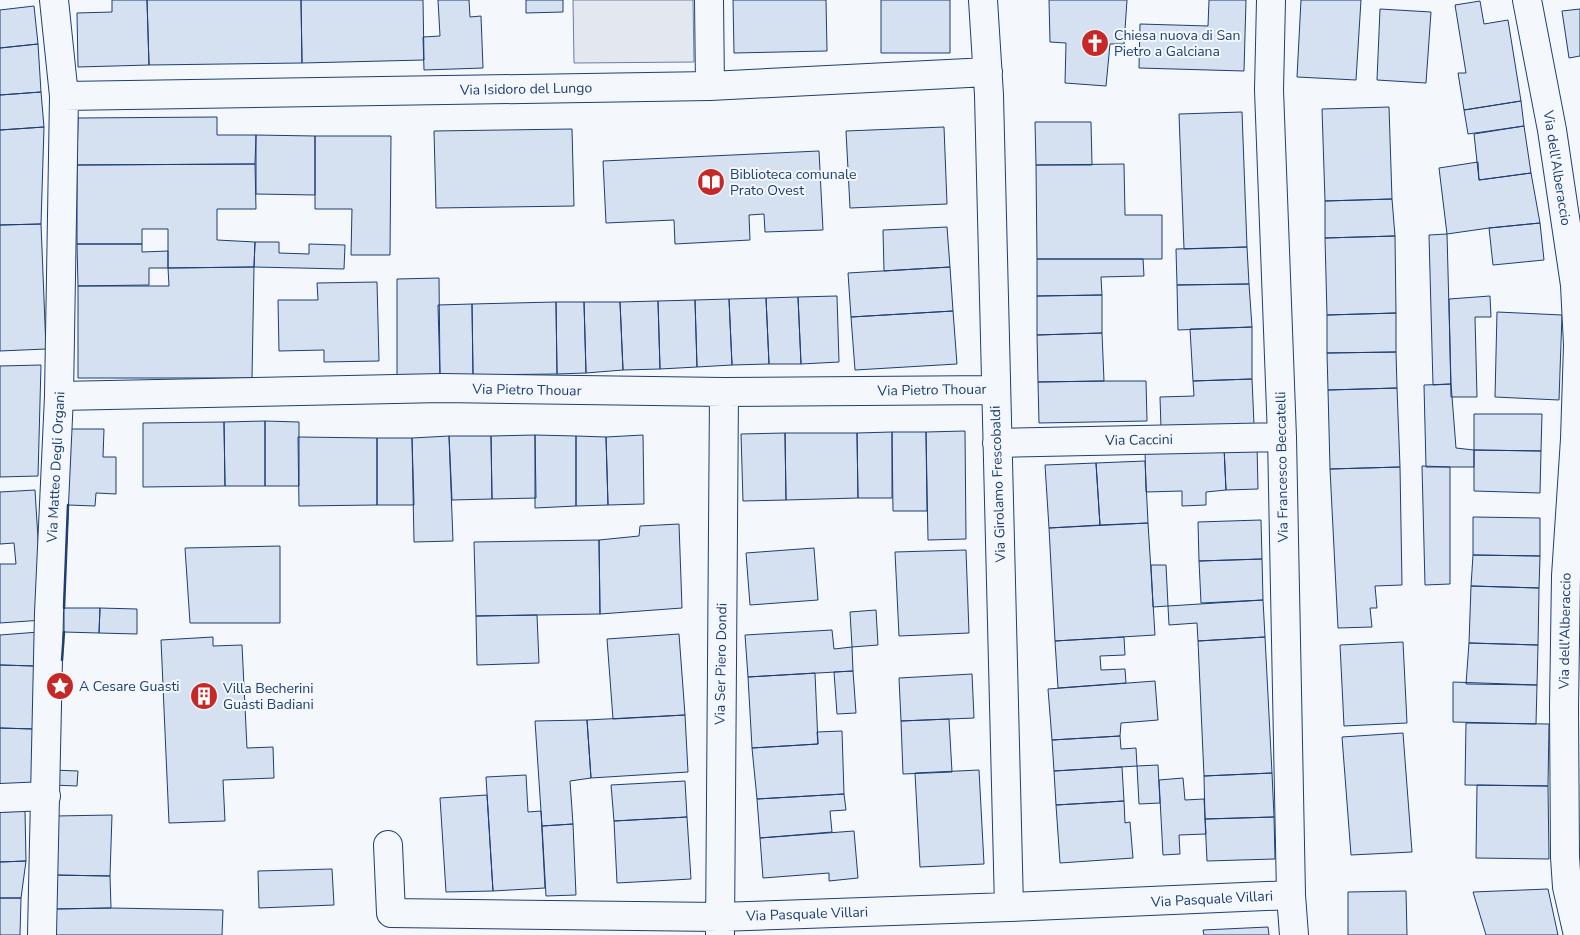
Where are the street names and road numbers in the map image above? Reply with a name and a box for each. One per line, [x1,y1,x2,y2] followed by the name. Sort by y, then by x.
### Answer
[459,78,593,100] street label: Via Isidoro del Lungo
[1538,108,1576,227] street label: Via dell'Alberaccio
[471,380,582,400] street label: Via Pietro Thouar
[876,380,987,400] street label: Via Pietro Thouar
[43,391,69,544] street label: Via Matteo Degli Organi
[1271,391,1293,544] street label: Via Francesco Beccatelli
[986,405,1010,564] street label: Via Girolamo Frescobaldi
[1104,430,1173,450] street label: Via Caccini
[1554,572,1576,690] street label: Via dell'Alberaccio
[710,603,732,726] street label: Via Ser Piero Dondi
[1150,886,1273,912] street label: Via Pasquale Villari
[745,902,868,926] street label: Via Pasquale Villari

